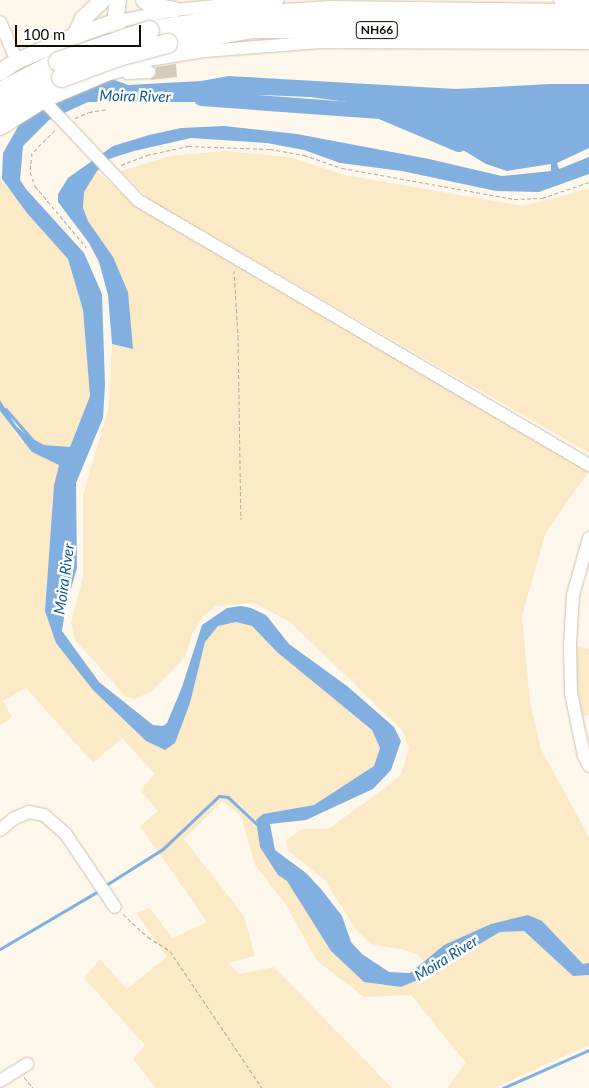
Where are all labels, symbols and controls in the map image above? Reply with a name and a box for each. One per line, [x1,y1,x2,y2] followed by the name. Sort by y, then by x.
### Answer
[18,15,144,47] scale bar
[356,20,398,40] road number: NH66
[23,25,65,43] text: 100 m
[99,86,171,106] water label: Moira River
[50,542,78,616] water label: Moira River
[411,931,481,985] water label: Moira River

